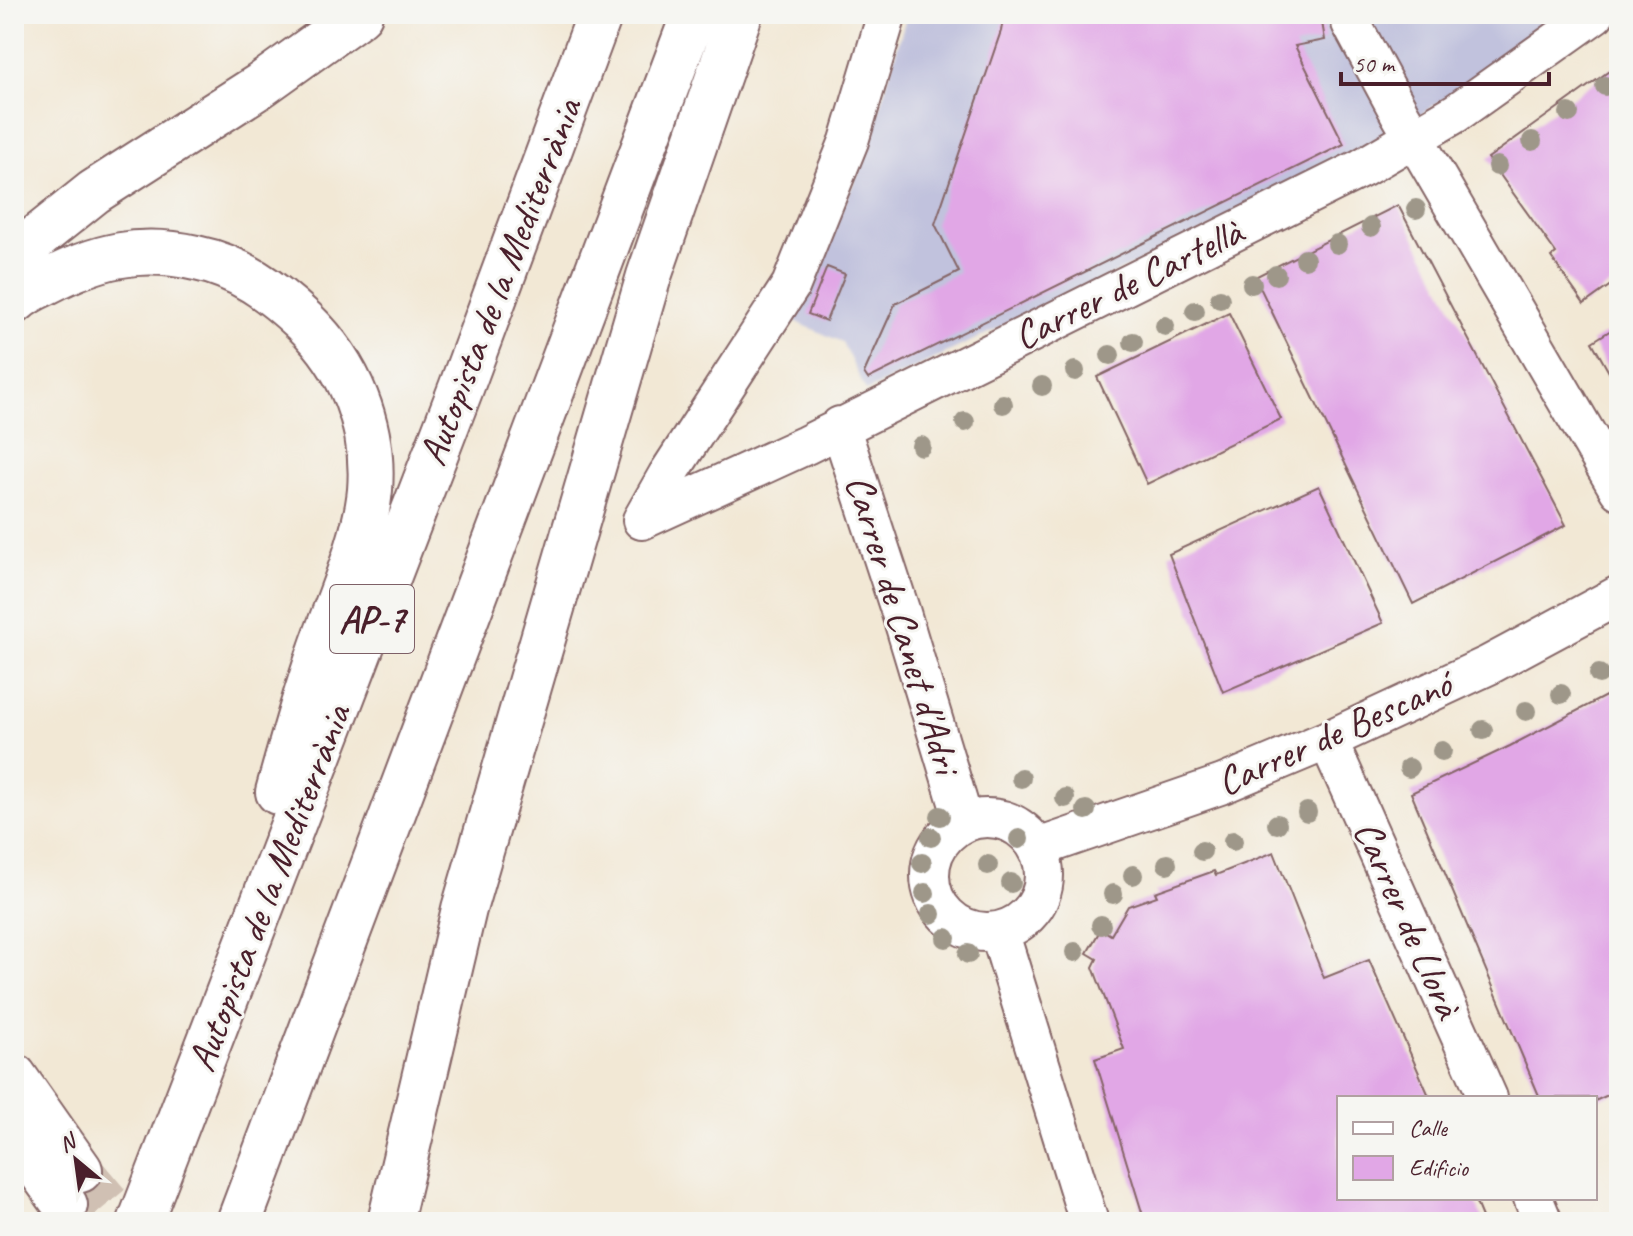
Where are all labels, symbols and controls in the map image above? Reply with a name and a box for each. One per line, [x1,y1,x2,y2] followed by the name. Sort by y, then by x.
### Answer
[1341,36,1549,86] scale bar
[1353,49,1396,79] text: 50 m
[407,89,594,472] street label: Autopista de la Mediterrània
[1005,206,1253,361] street label: Carrer de Cartellà
[834,469,973,783] street label: Carrer de Canet d'Adri
[330,585,414,653] road number: AP-7
[1209,657,1463,807] street label: Carrer de Bescanó
[176,695,363,1078] street label: Autopista de la Mediterrània
[1342,813,1475,1028] street label: Carrer de Llorà
[1337,1096,1597,1200] legend
[1409,1113,1449,1143] text: Calle
[36,1120,116,1200] north arrow
[54,1126,82,1159] text: N
[1409,1153,1470,1183] text: Edificio

